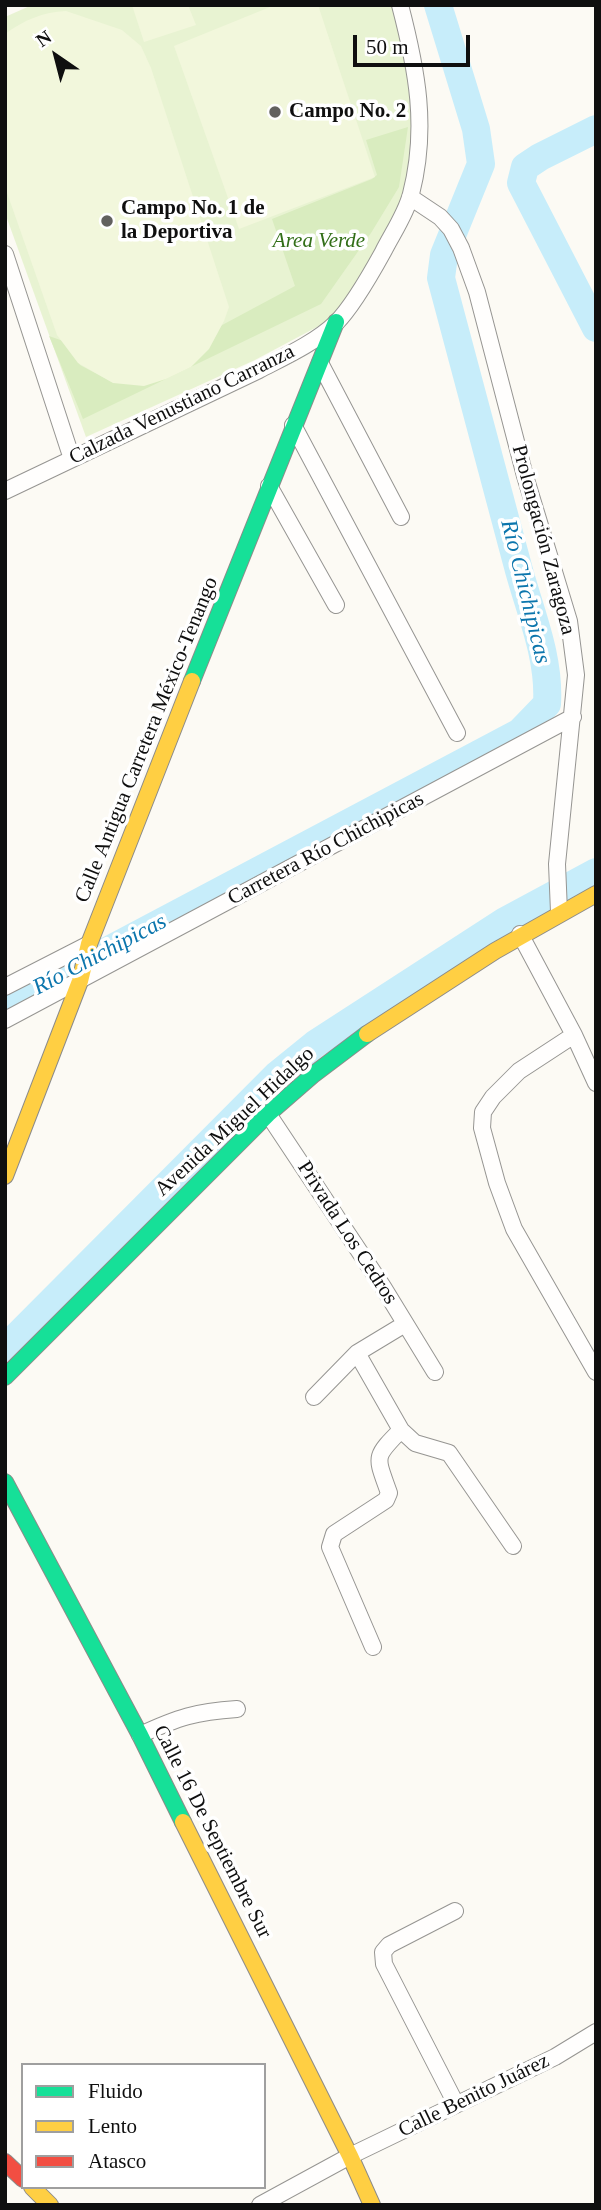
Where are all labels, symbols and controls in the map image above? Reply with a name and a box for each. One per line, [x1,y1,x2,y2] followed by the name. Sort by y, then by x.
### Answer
[21,21,91,91] north arrow
[356,21,473,65] scale bar
[32,26,55,51] text: N
[366,35,409,59] text: 50 m
[289,99,406,125] place label: Campo No. 2
[267,104,283,120] marker: Campo No. 2
[121,196,265,246] place label: Campo No. 1 de la Deportiva
[99,213,115,229] marker: Campo No. 1 de la Deportiva
[273,228,365,254] park label: Area Verde
[65,339,299,471] street label: Calzada Venustiano Carranza
[506,442,580,638] street label: Prolongación Zaragoza
[494,517,556,667] water label: Río Chichipicas
[70,573,224,907] street label: Calle Antigua Carretera México-Tenango
[224,787,428,911] street label: Carretera Río Chichipicas
[28,908,172,1002] water label: Río Chichipicas
[150,1042,320,1202] street label: Avenida Miguel Hidalgo
[291,1157,403,1309] street label: Privada Los Cedros
[147,1721,277,1943] street label: Calle 16 De Septiembre Sur
[395,2049,553,2143] street label: Calle Benito Juárez
[21,2063,266,2189] legend
[88,2079,143,2103] text: Fluido
[88,2114,137,2138] text: Lento
[88,2149,146,2173] text: Atasco

